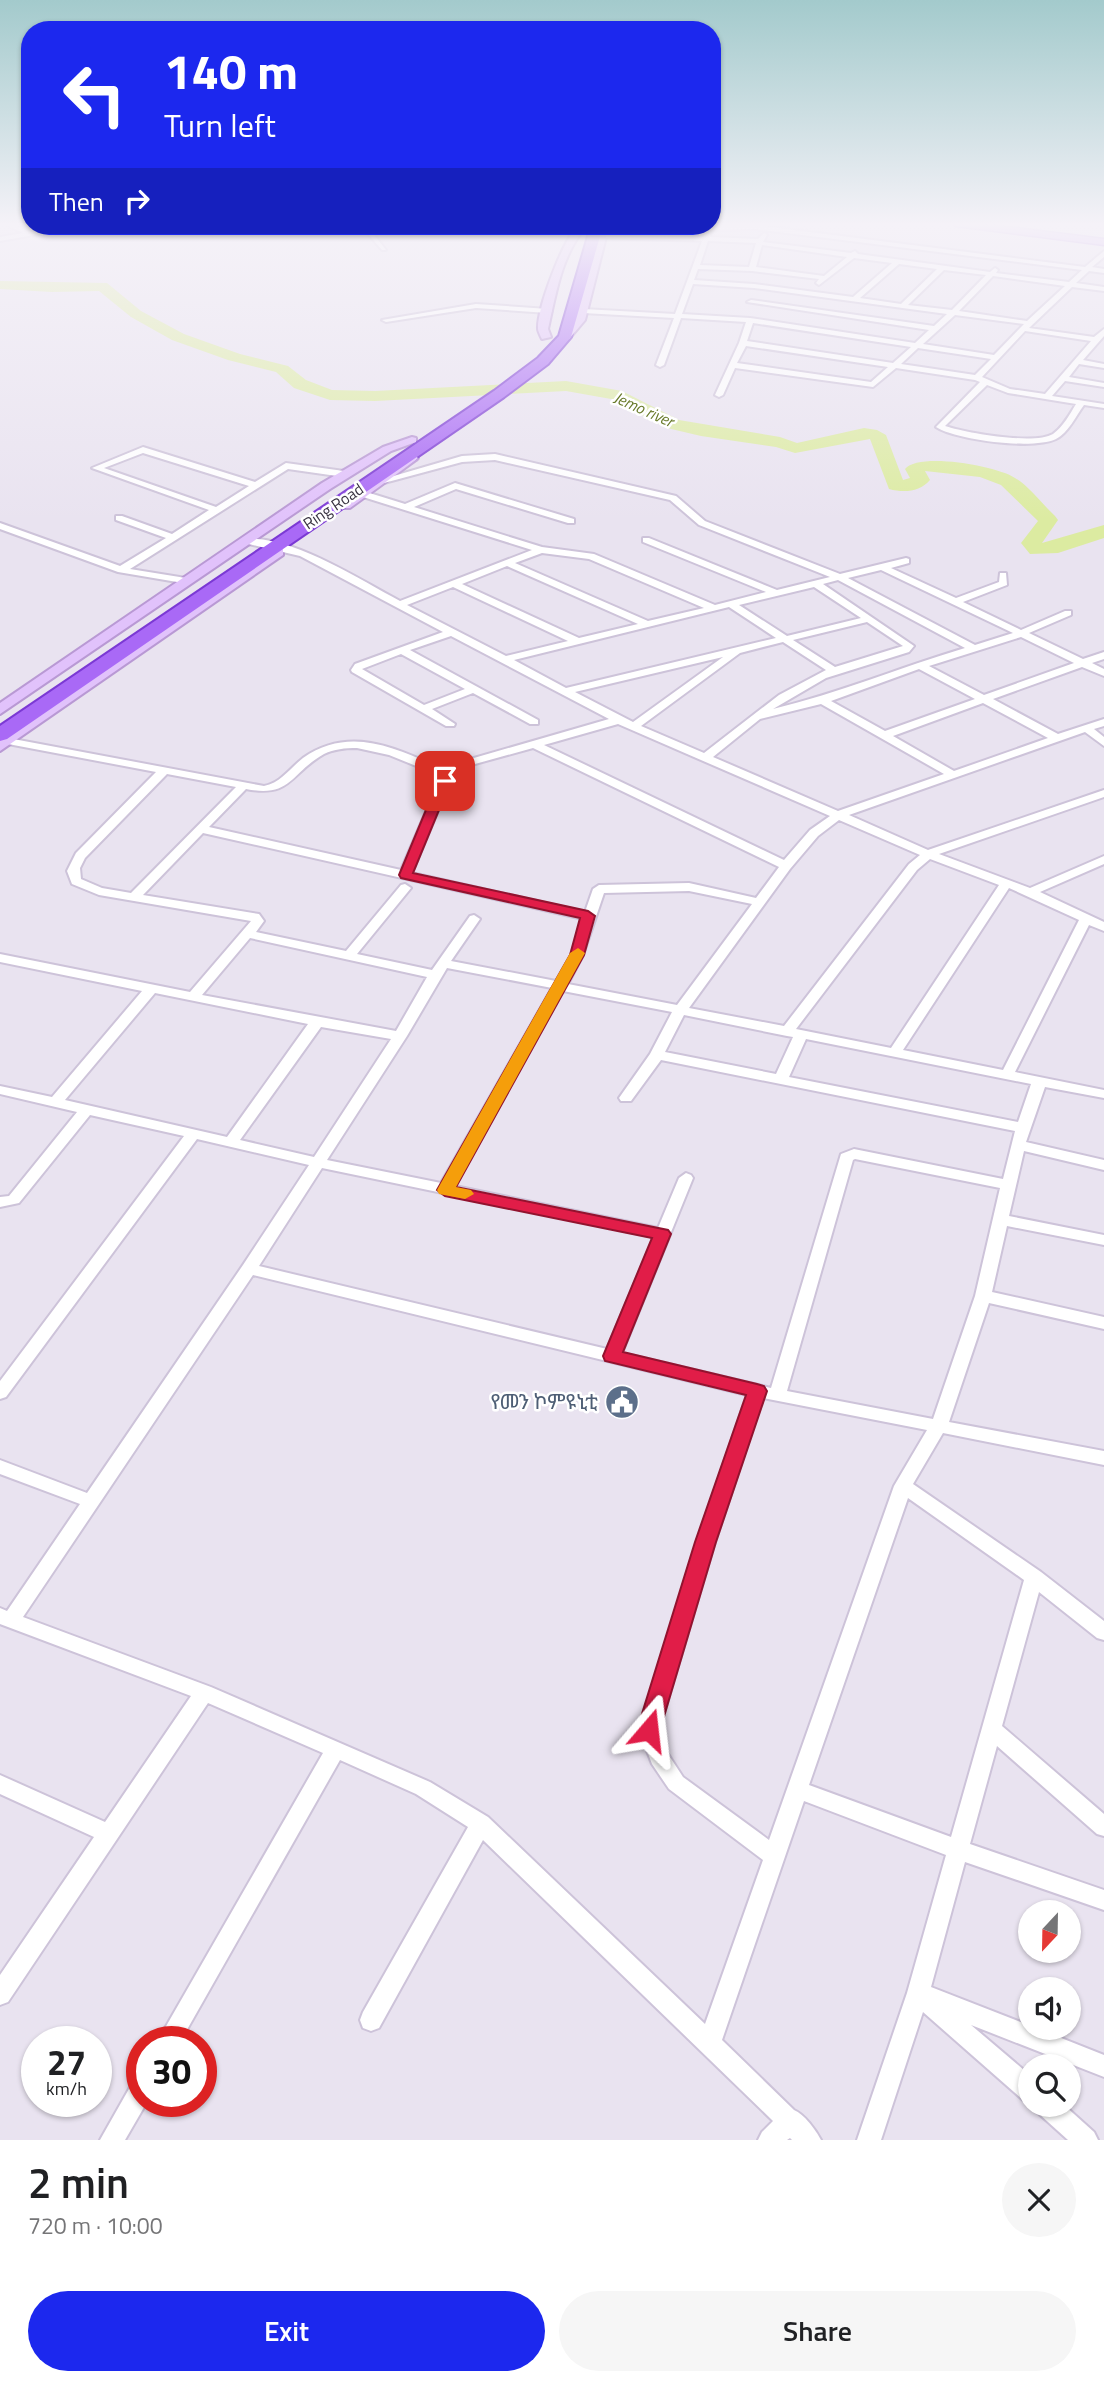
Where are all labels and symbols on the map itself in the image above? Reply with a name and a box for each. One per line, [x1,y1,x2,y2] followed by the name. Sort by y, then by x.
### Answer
[610,385,680,434] water label: Jemo river
[298,477,368,535] street label: Ring Road
[415,751,475,811] pin
[603,1383,641,1421] public building icon: የመን ኮምዩኒቲ
[491,1385,598,1417] place label: የመን ኮምዩኒቲ
[612,1693,686,1767] position arrow
[1018,1900,1082,1964] north arrow
[126,2026,217,2117] speed limit sign: 30

